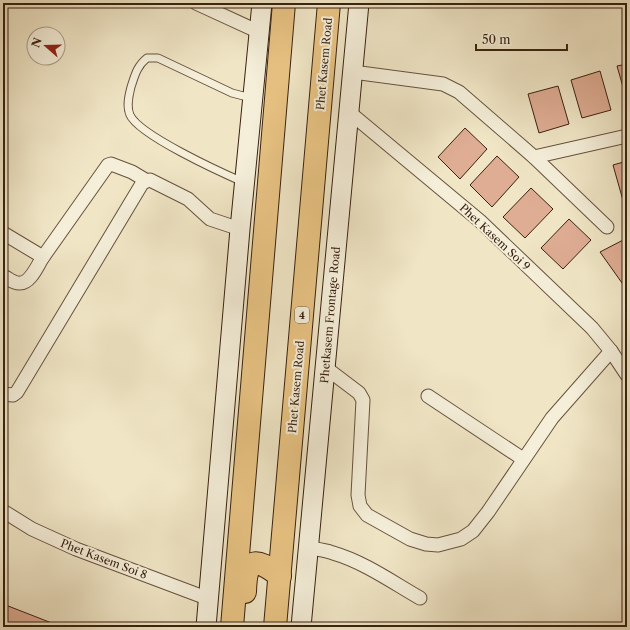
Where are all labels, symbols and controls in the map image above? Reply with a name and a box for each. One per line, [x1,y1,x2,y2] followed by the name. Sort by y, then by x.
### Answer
[313,17,335,111] street label: Phet Kasem Road
[26,26,66,66] north arrow
[476,26,567,52] scale bar
[482,32,511,47] text: 50 m
[28,35,45,49] text: N
[457,201,533,273] street label: Phet Kasem Soi 9
[317,246,343,384] street label: Phetkasem Frontage Road
[295,307,309,323] road number: 4
[285,340,307,434] street label: Phet Kasem Road
[59,536,149,582] street label: Phet Kasem Soi 8

